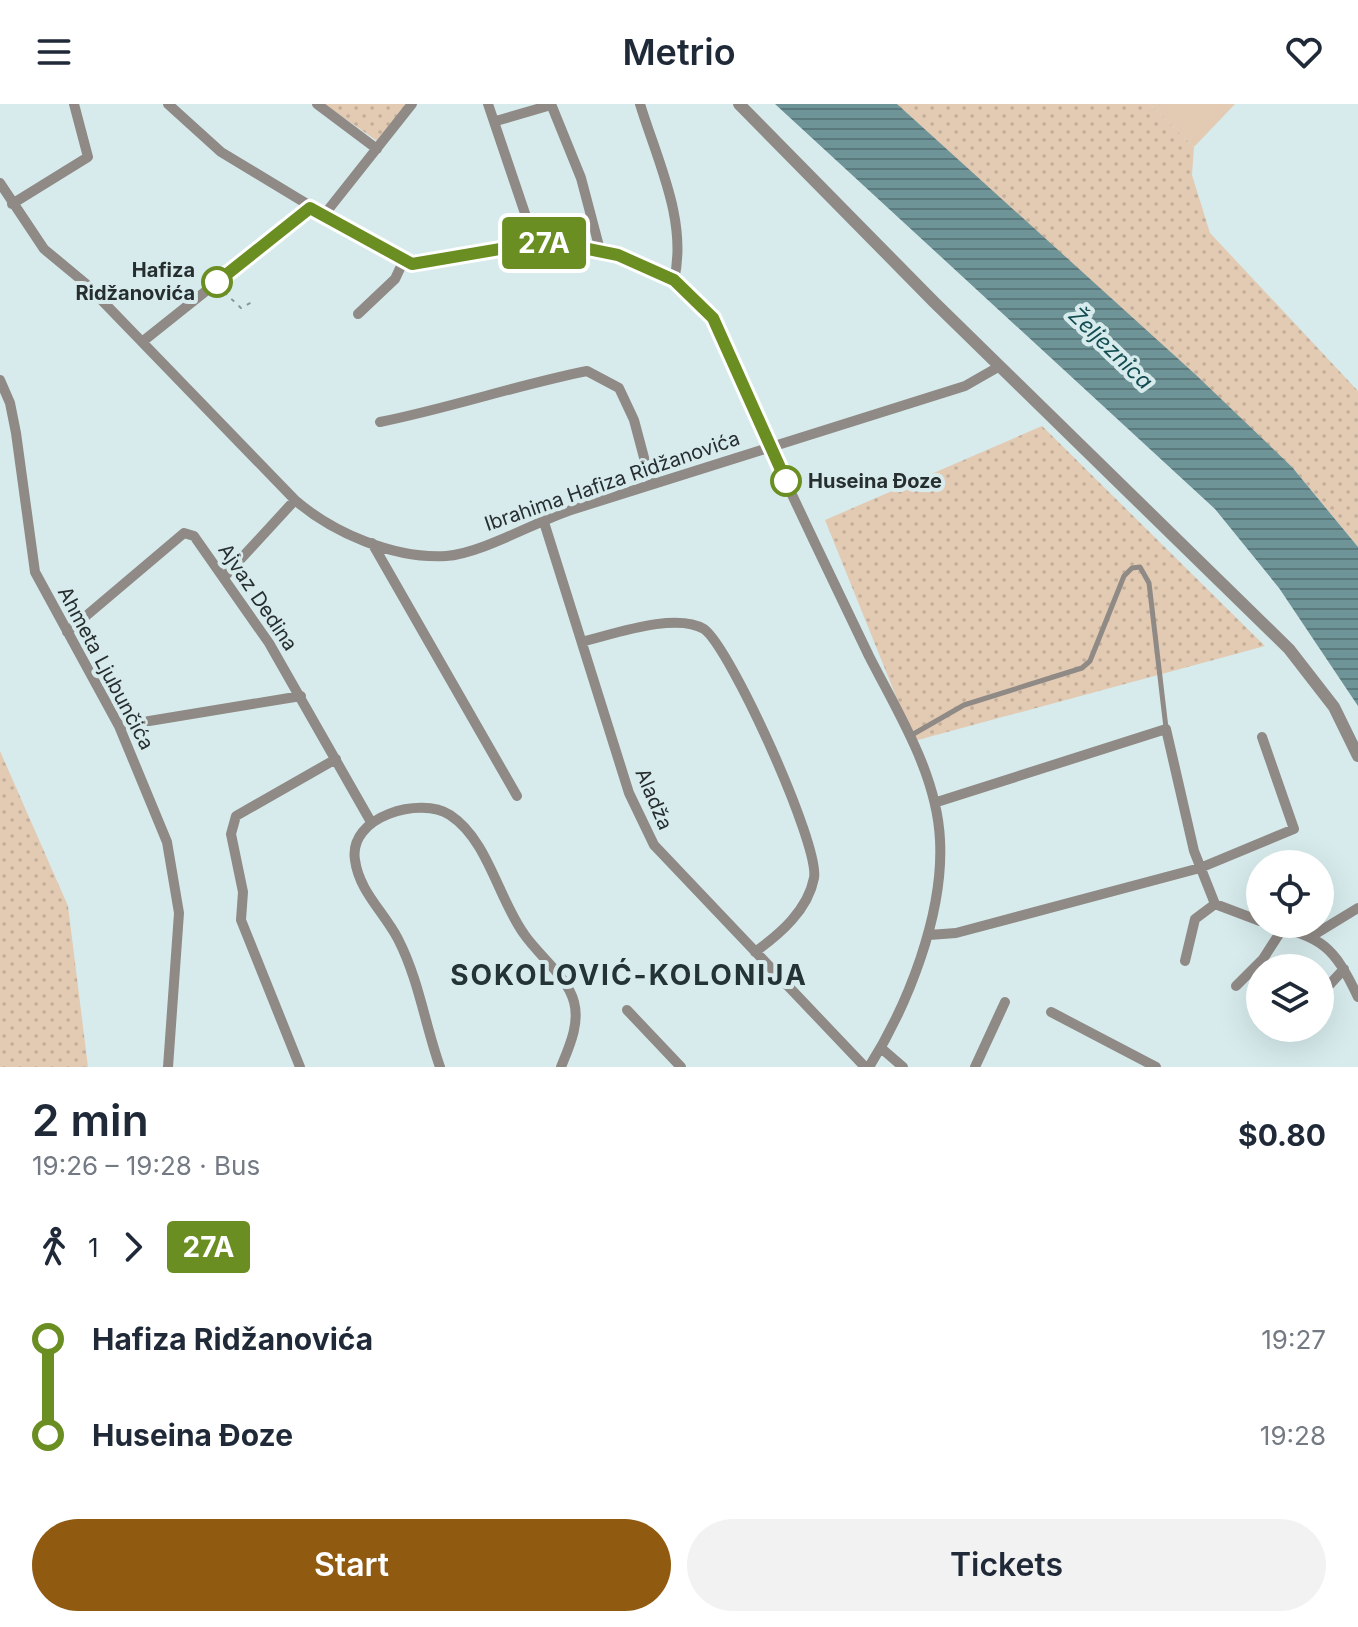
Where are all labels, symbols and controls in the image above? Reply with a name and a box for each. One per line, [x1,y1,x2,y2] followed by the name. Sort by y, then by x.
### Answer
[32,30,76,74] icon: menu
[622,30,736,74] text: Metrio
[1282,30,1326,74] icon: heart
[498,217,590,269] line badge: 27A
[518,226,570,260] text: 27A
[75,258,195,305] place label: Hafiza Ridžanovića
[202,267,232,297] marker: Hafiza Ridžanovića
[1064,302,1158,394] water label: Željeznica
[481,426,743,536] street label: Ibrahima Hafiza Ridžanovića
[771,466,801,496] marker: Huseina Đoze
[808,469,942,493] place label: Huseina Đoze
[213,539,303,655] street label: Ajvaz Dedina
[53,582,159,754] street label: Ahmeta Ljubunčića
[630,765,678,833] street label: Aladža
[1246,850,1334,1042] map controls
[1246,850,1334,938] button: locate
[1246,954,1334,1042] button: layers
[450,958,808,992] district label: SOKOLOVIĆ-KOLONIJA
[32,1093,149,1147] text: 2 min
[1238,1117,1326,1153] text: $0.80
[32,1150,260,1181] text: 19:26 – 19:28 · Bus
[32,1225,76,1269] icon: walk
[111,1225,155,1269] icon: forward
[183,1230,234,1264] text: 27A
[88,1232,99,1263] text: 1
[92,1321,373,1357] text: Hafiza Ridžanovića
[1261,1324,1326,1355] text: 19:27
[92,1417,293,1453] text: Huseina Đoze
[1260,1420,1326,1451] text: 19:28
[32,1519,671,1611] button: Start
[687,1519,1326,1611] button: Tickets

